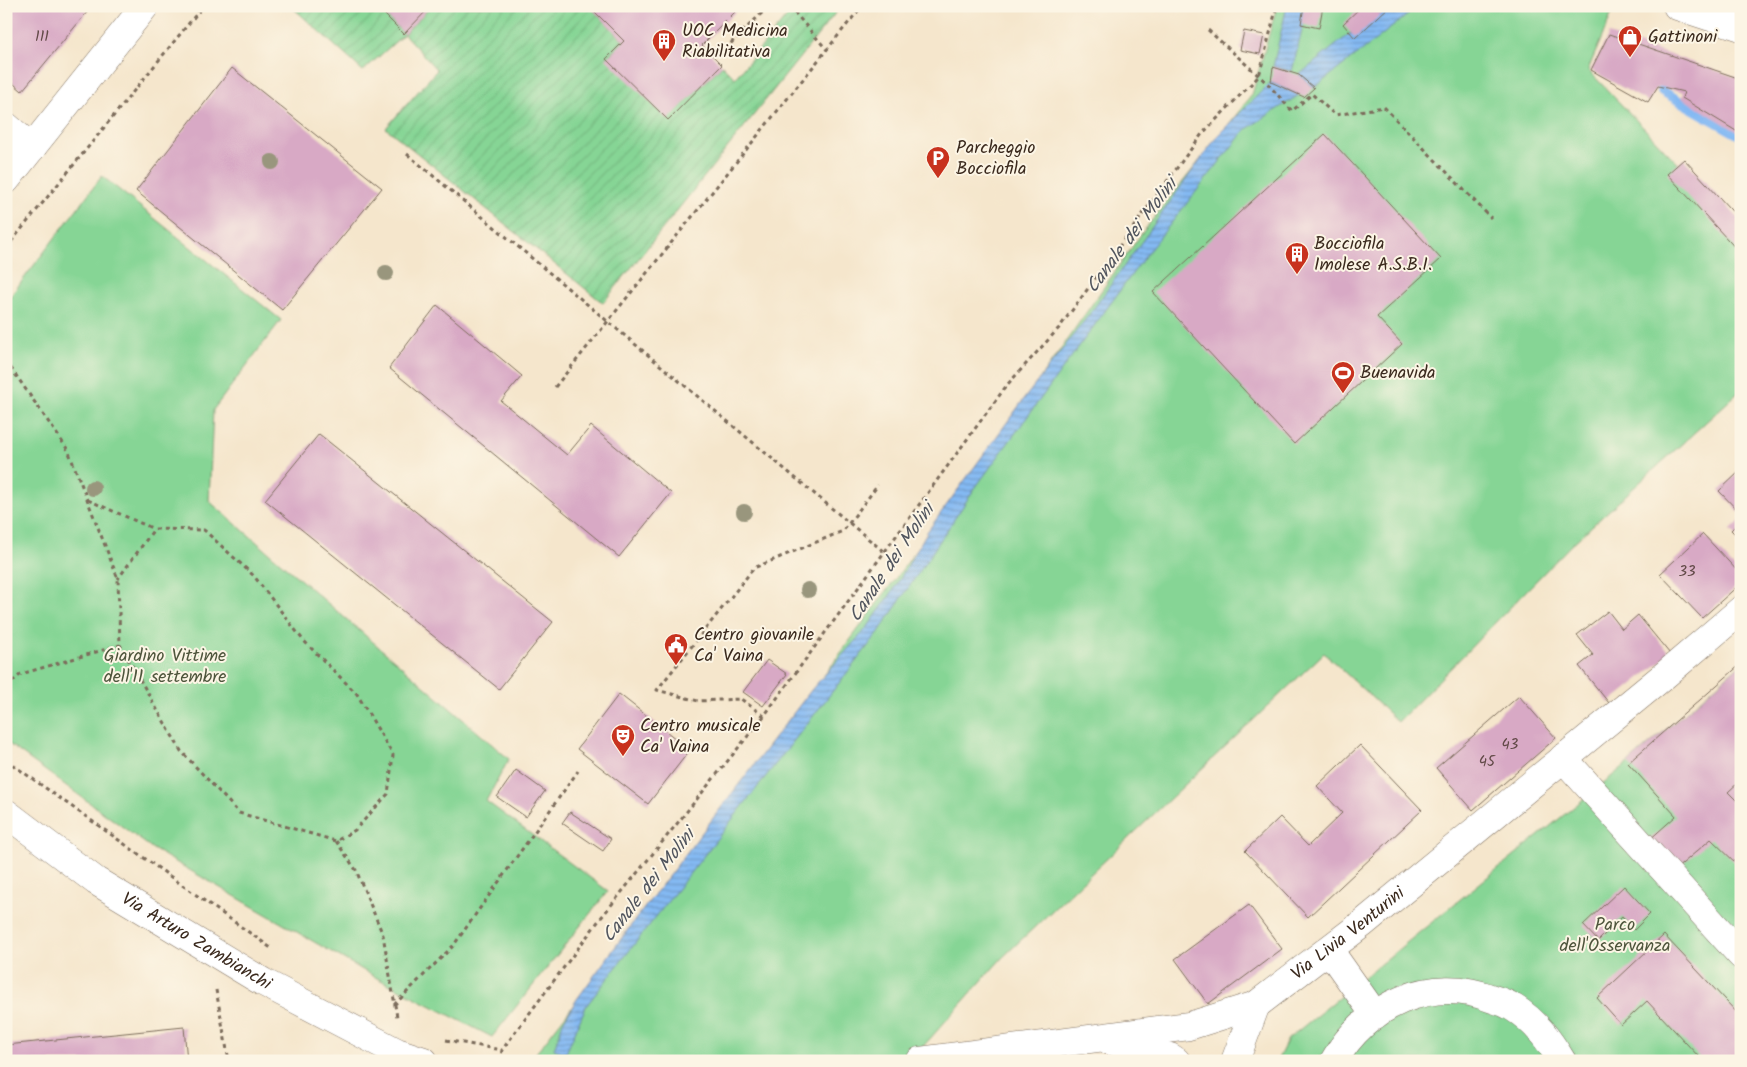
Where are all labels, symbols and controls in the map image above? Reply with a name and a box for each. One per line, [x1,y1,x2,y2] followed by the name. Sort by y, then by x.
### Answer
[682,17,788,67] place label: UOC Medicina Riabilitativa
[1648,23,1718,52] place label: Gattinoni
[1617,24,1643,58] shop icon: Gattinoni
[35,25,49,49] house number: 111
[651,28,677,62] building icon: UOC Medicina Riabilitativa
[956,134,1035,184] place label: Parcheggio Bocciofila
[925,145,951,179] parking icon: Parcheggio Bocciofila
[1079,168,1188,300] water label: Canale dei Molini
[1314,230,1432,280] place label: Bocciofila Imolese A.S.B.I.
[1284,241,1310,275] building icon: Bocciofila Imolese A.S.B.I.
[1360,359,1436,388] place label: Buenavida
[1330,360,1356,394] sports icon: Buenavida
[841,494,945,628] water label: Canale dei Molini
[1678,560,1696,584] house number: 33
[694,621,814,671] place label: Centro giovanile Ca' Vaina
[663,632,689,666] public building icon: Centro giovanile Ca' Vaina
[104,642,226,692] park label: Giardino Vittime dell'11 settembre
[640,712,761,762] place label: Centro musicale Ca' Vaina
[610,723,636,757] theatre icon: Centro musicale Ca' Vaina
[1502,733,1519,757] house number: 43
[1479,750,1496,774] house number: 45
[595,819,706,950] water label: Canale dei Molini
[1285,879,1412,988] street label: Via Livia Venturini
[116,885,277,999] street label: Via Arturo Zambianchi
[1560,911,1670,961] park label: Parco dell'Osservanza

